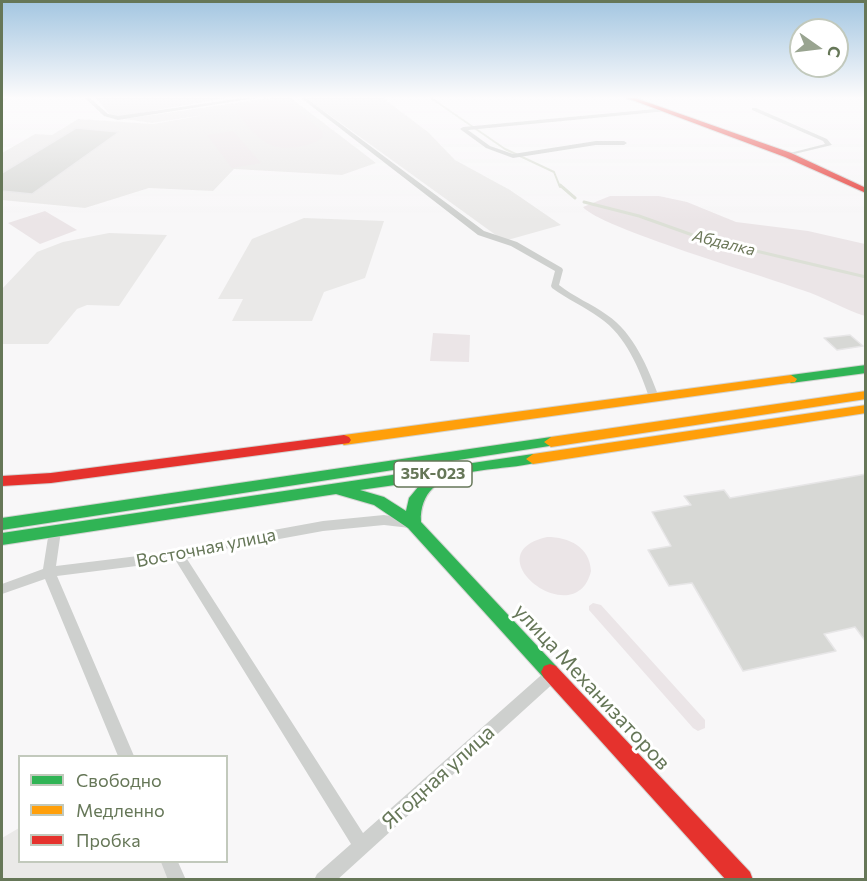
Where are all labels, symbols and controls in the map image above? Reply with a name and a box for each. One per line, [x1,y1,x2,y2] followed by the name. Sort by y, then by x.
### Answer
[789,18,849,78] north arrow
[824,44,846,60] text: С
[691,226,757,260] water label: Абдалка
[394,461,472,487] road number: 35К-023
[134,524,278,572] street label: Восточная улица
[508,599,676,775] street label: улица Механизаторов
[376,720,500,834] street label: Ягодная улица
[18,755,228,863] legend
[76,769,162,791] text: Свободно
[76,799,165,821] text: Медленно
[76,829,141,851] text: Пробка

